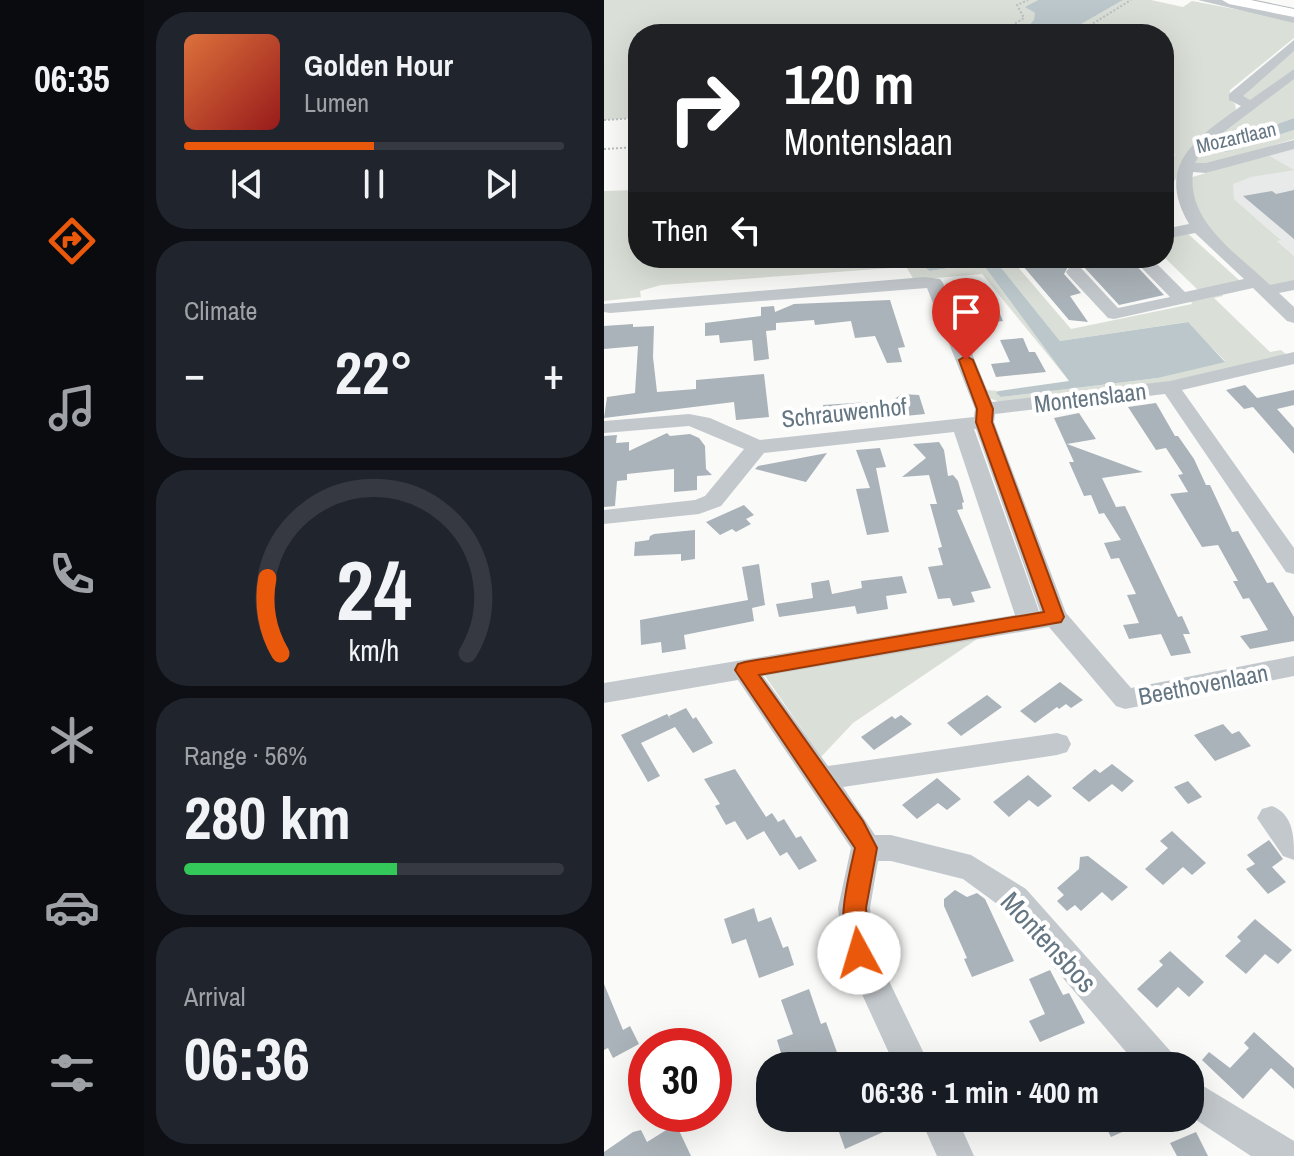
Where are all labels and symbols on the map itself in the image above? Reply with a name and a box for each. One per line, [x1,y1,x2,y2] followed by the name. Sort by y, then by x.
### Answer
[1193,115,1279,159] street label: Mozartlaan
[932,278,1000,360] pin
[1032,374,1148,420] street label: Montenslaan
[780,389,909,434] street label: Schrauwenhof
[1135,656,1271,712] street label: Beethovenlaan
[992,883,1106,1001] street label: Montensbos
[817,911,901,995] position arrow
[628,1028,732,1132] speed limit sign: 30

